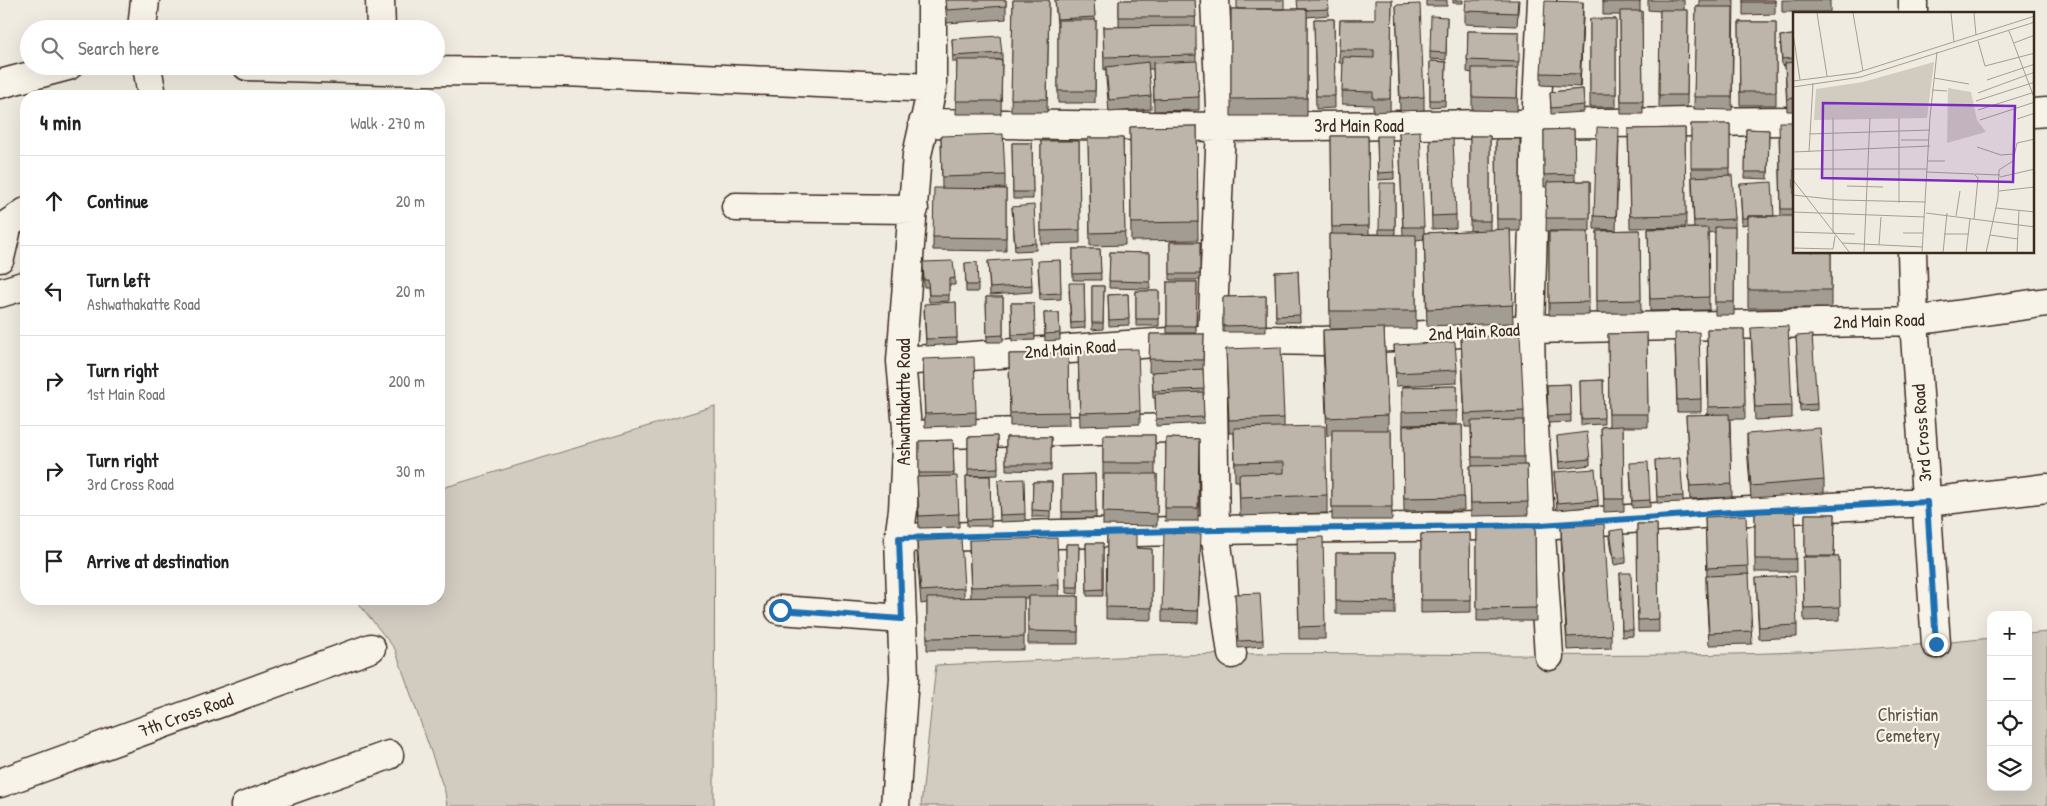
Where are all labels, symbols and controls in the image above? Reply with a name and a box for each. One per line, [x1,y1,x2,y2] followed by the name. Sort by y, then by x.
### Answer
[1793,12,2034,254] inset map
[20,20,445,75] search box
[38,34,66,62] icon: search
[78,35,159,61] text: Search here
[40,108,81,137] text: 4 min
[350,112,425,134] text: Walk · 270 m
[1314,113,1404,138] street label: 3rd Main Road
[40,187,68,215] icon: ahead
[87,188,148,214] text: Continue
[396,190,425,212] text: 20 m
[87,267,150,293] text: Turn left
[40,277,68,305] icon: left
[396,280,425,302] text: 20 m
[87,293,200,315] text: Ashwathakatte Road
[1833,306,1925,335] street label: 2nd Main Road
[1428,317,1520,346] street label: 2nd Main Road
[1024,333,1116,364] street label: 2nd Main Road
[891,338,916,466] street label: Ashwathakatte Road
[87,357,158,383] text: Turn right
[40,367,68,395] icon: right
[389,370,425,392] text: 200 m
[87,383,165,405] text: 1st Main Road
[1906,383,1937,483] street label: 3rd Cross Road
[87,447,158,473] text: Turn right
[40,457,68,485] icon: right
[396,460,425,482] text: 30 m
[87,473,174,495] text: 3rd Cross Road
[40,547,68,575] icon: arrive
[87,548,229,574] text: Arrive at destination
[769,599,792,622] route start
[1987,611,2032,791] map controls
[1987,611,2032,656] button: +
[1925,633,1948,656] route end
[1987,656,2032,701] button: −
[135,686,236,743] street label: 7th Cross Road
[1987,701,2032,746] button: locate
[1876,702,1941,748] park label: Christian Cemetery
[1987,746,2032,791] button: layers

